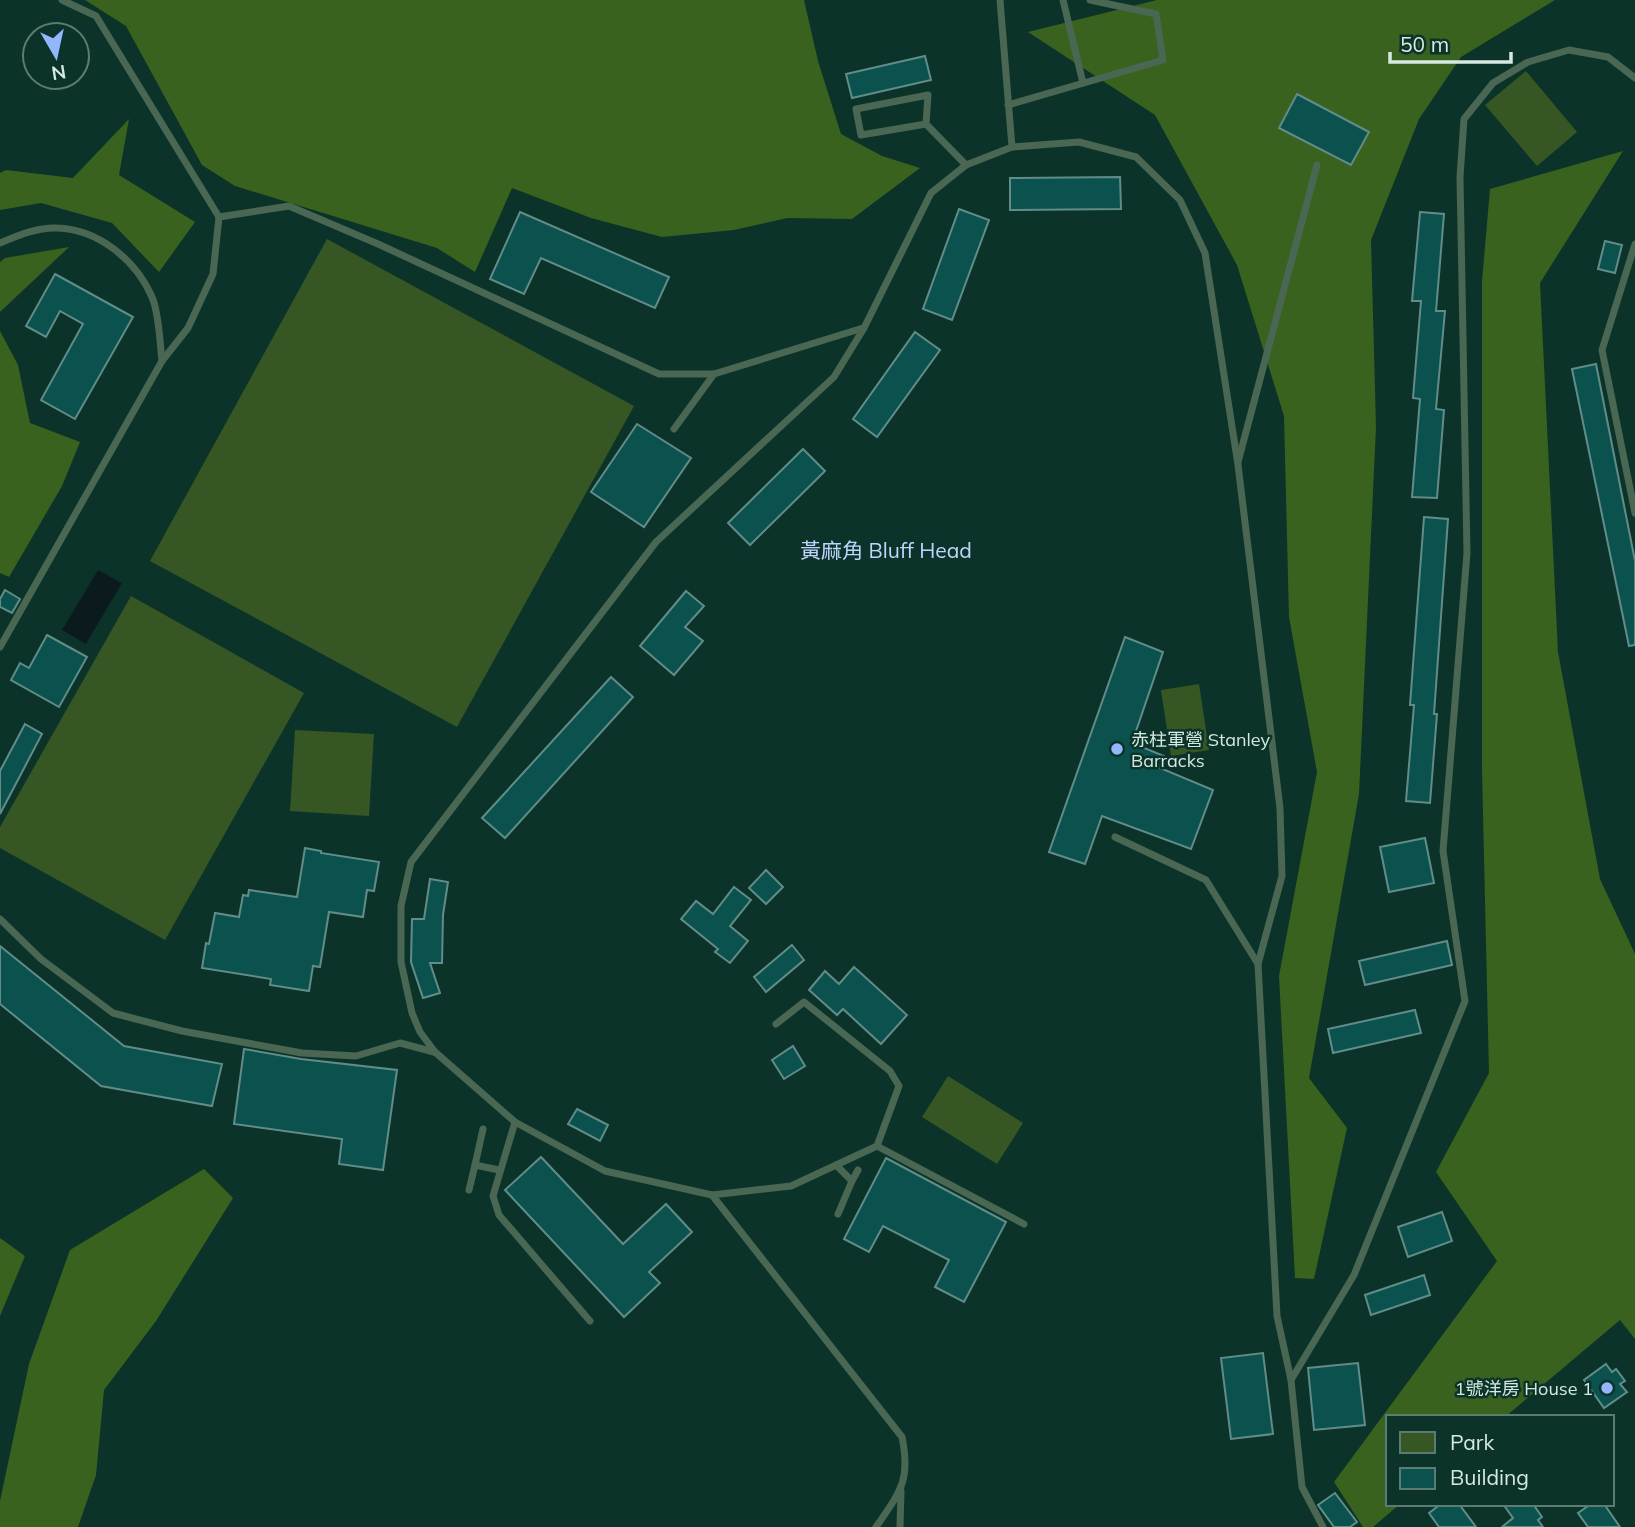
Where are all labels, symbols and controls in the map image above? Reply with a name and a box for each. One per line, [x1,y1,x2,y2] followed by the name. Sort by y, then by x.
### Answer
[21,21,91,91] north arrow
[1390,21,1511,65] scale bar
[1400,31,1449,57] text: 50 m
[50,60,68,86] text: N
[800,537,972,563] district label: 黃麻角 Bluff Head
[1131,728,1270,772] place label: 赤柱軍營 Stanley Barracks
[1109,741,1125,757] marker: 赤柱軍營 Stanley Barracks
[1455,1377,1593,1400] place label: 1號洋房 House 1
[1599,1380,1615,1396] marker: 1號洋房 House 1
[1386,1415,1614,1506] legend
[1450,1429,1494,1455] text: Park
[1450,1464,1529,1490] text: Building

